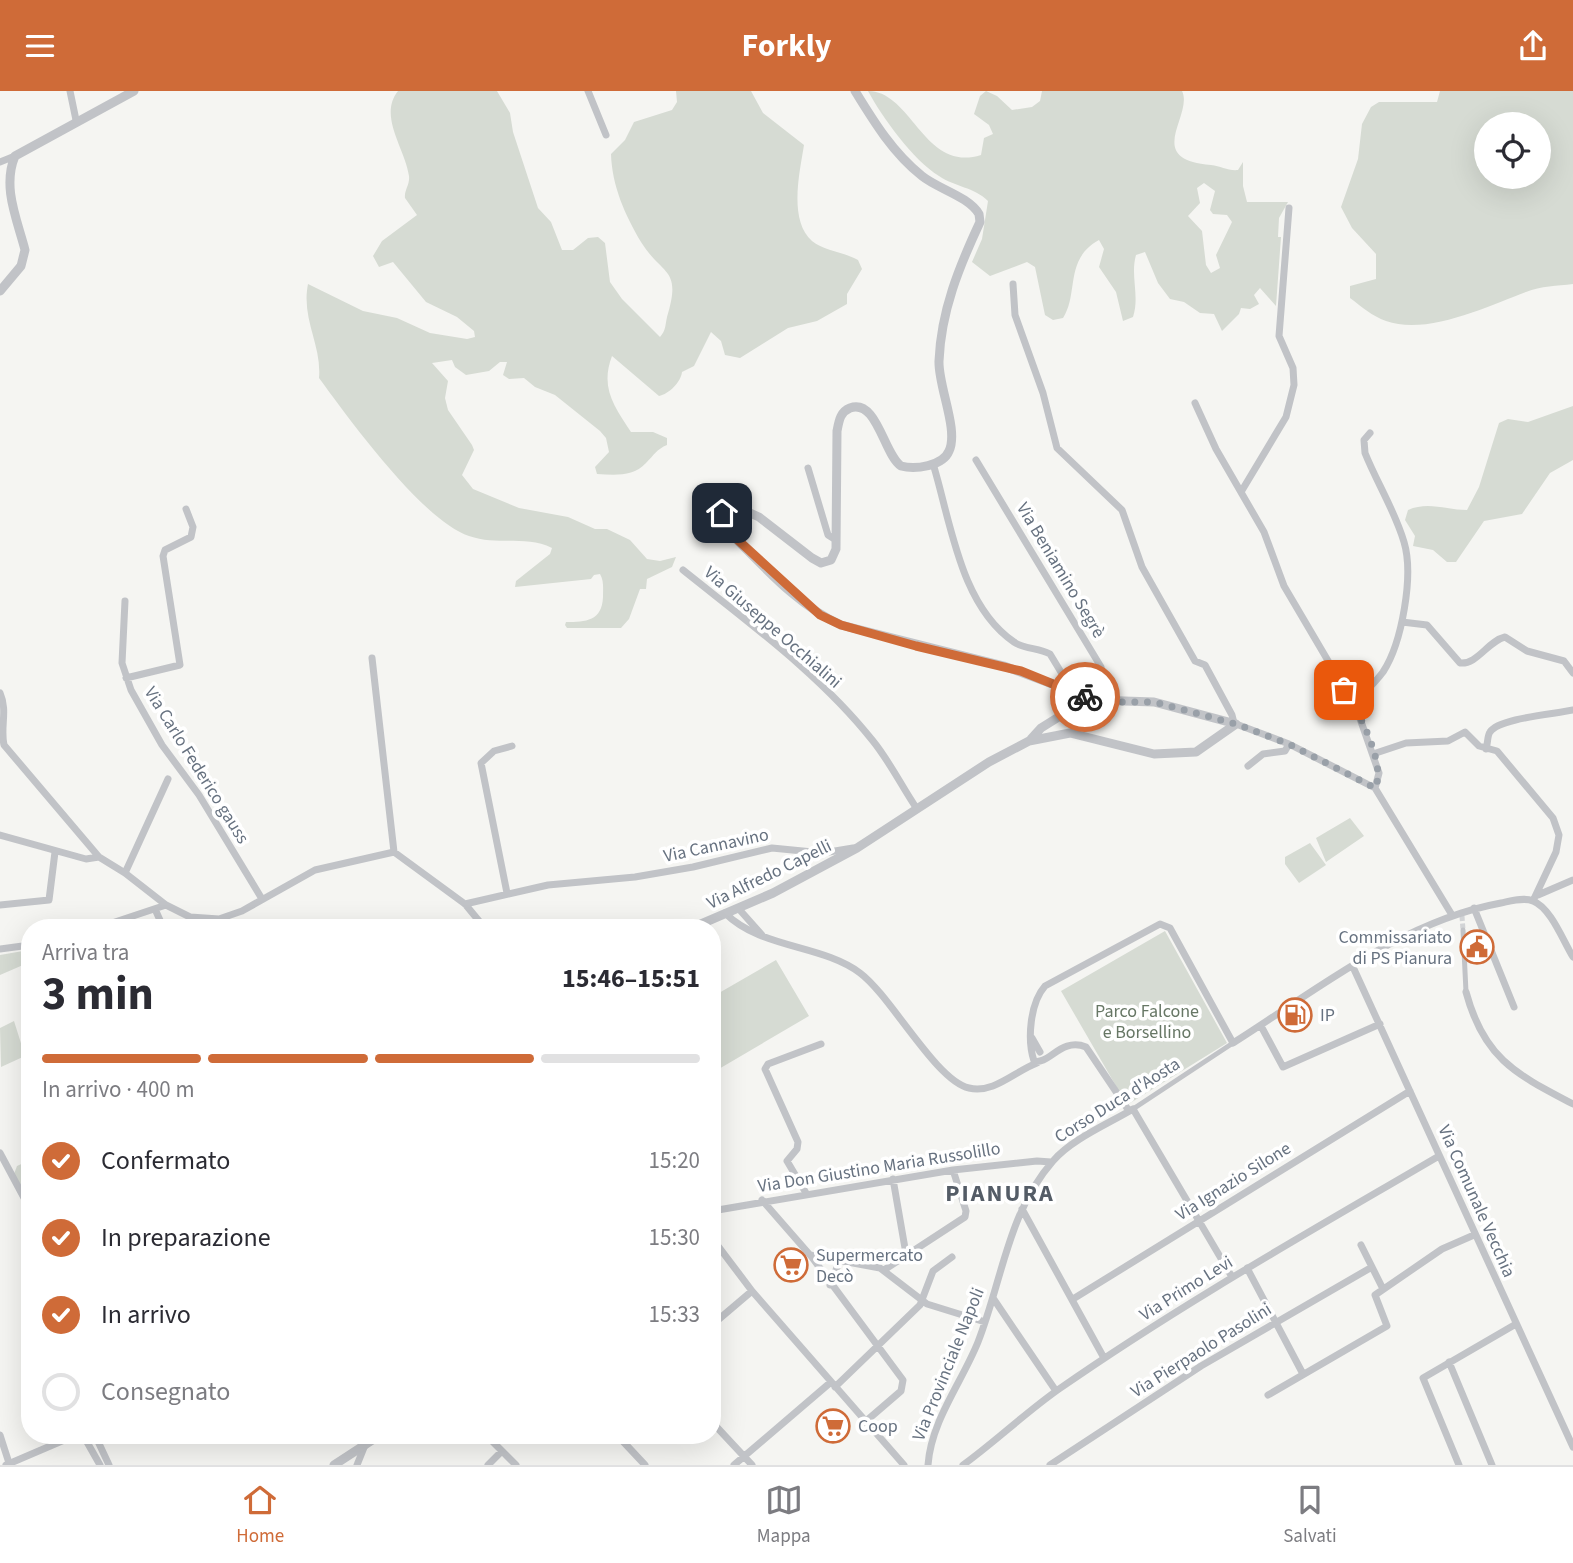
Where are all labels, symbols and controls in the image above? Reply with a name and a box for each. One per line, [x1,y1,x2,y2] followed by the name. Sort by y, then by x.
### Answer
[741,23,832,69] text: Forkly
[21,27,59,65] icon: menu
[1514,27,1552,65] icon: share
[1474,112,1551,189] map controls
[1474,112,1551,189] button: locate
[692,483,752,543] pin
[703,494,741,532] icon: home
[1010,498,1111,643] street label: Via Beniamino Segrè
[698,560,847,694] street label: Via Giuseppe Occhialini
[1314,660,1374,720] pin
[1050,662,1120,732] courier
[1325,671,1363,709] icon: bag
[1066,678,1104,716] icon: bike
[138,682,255,849] street label: Via Carlo Federico gauss
[661,822,771,869] street label: Via Cannavino
[703,833,836,916] street label: Via Alfredo Capelli
[1338,925,1452,971] place label: Commissariato di PS Pianura
[1458,928,1496,966] public building icon: Commissariato di PS Pianura
[42,936,129,969] text: Arriva tra
[562,960,700,997] text: 15:46–15:51
[42,962,154,1027] text: 3 min
[1276,996,1314,1034] fuel station icon: IP
[1095,999,1199,1045] park label: Parco Falcone e Borsellino
[1320,1003,1335,1028] place label: IP
[1050,1052,1185,1149] street label: Corso Duca d'Aosta
[42,1073,194,1106] text: In arrivo · 400 m
[1432,1121,1521,1281] street label: Via Comunale Vecchia
[756,1136,1002,1199] street label: Via Don Giustino Maria Russolillo
[1171,1136,1296,1227] street label: Via Ignazio Silone
[42,1142,80,1180] icon: check
[101,1142,230,1179] text: Confermato
[649,1144,700,1177] text: 15:20
[945,1176,1055,1211] district label: PIANURA
[42,1219,80,1257] icon: check
[101,1219,271,1256] text: In preparazione
[649,1221,700,1254] text: 15:30
[816,1243,923,1289] place label: Supermercato Decò
[772,1246,810,1284] supermarket icon: Supermercato Decò
[1135,1250,1238,1327] street label: Via Primo Levi
[906,1284,991,1445] street label: Via Provinciale Napoli
[42,1296,80,1334] icon: check
[101,1296,191,1333] text: In arrivo
[1126,1297,1276,1404] street label: Via Pierpaolo Pasolini
[649,1298,700,1331] text: 15:33
[101,1373,230,1410] text: Consegnato
[814,1407,852,1445] supermarket icon: Coop
[858,1414,898,1439] place label: Coop
[236,1481,284,1550] tab: Home
[757,1481,811,1550] tab: Mappa
[1283,1481,1337,1550] tab: Salvati

